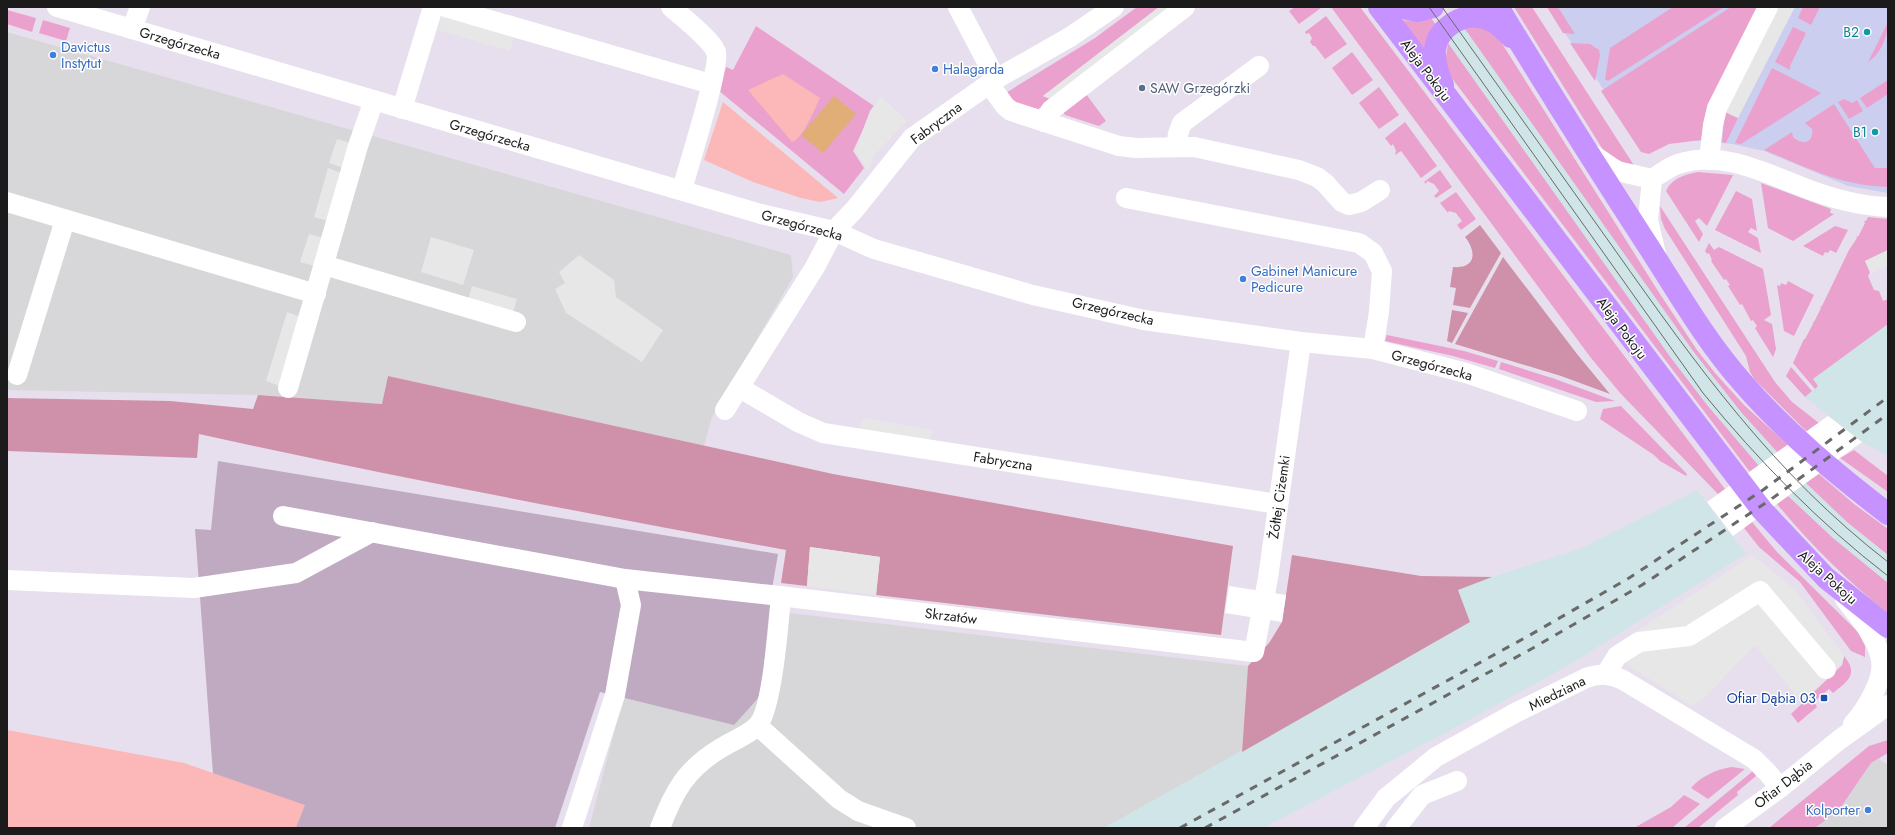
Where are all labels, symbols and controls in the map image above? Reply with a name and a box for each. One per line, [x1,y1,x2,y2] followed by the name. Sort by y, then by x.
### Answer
[137,22,223,64] street label: Grzegórzecka
[1843,22,1859,42] place label: B2
[1862,27,1872,37] marker: B2
[1396,35,1456,105] street label: Aleja Pokoju
[61,37,110,73] place label: Davictus Instytut
[48,50,58,60] marker: Davictus Instytut
[943,59,1004,79] place label: Halagarda
[930,64,940,74] marker: Halagarda
[1150,78,1250,98] place label: SAW Grzegórzki
[1137,83,1147,93] marker: SAW Grzegórzki
[906,97,966,149] street label: Fabryczna
[447,114,533,156] street label: Grzegórzecka
[1853,122,1867,142] place label: B1
[1870,127,1880,137] marker: B1
[759,205,845,245] street label: Grzegórzecka
[1251,261,1357,297] place label: Gabinet Manicure Pedicure
[1238,274,1248,284] marker: Gabinet Manicure Pedicure
[1070,292,1156,330] street label: Grzegórzecka
[1592,293,1652,363] street label: Aleja Pokoju
[1389,345,1475,385] street label: Grzegórzecka
[972,446,1034,476] street label: Fabryczna
[1263,454,1295,540] street label: Żółtej Ciżemki
[1794,545,1862,609] street label: Aleja Pokoju
[924,603,979,629] street label: Skrzatów
[1525,671,1589,715] street label: Miedziana
[1727,688,1816,708] place label: Ofiar Dąbia 03
[1819,693,1829,703] marker: Ofiar Dąbia 03
[1750,755,1816,813] street label: Ofiar Dąbia
[1806,800,1860,820] place label: Kolporter
[1863,805,1873,815] marker: Kolporter

